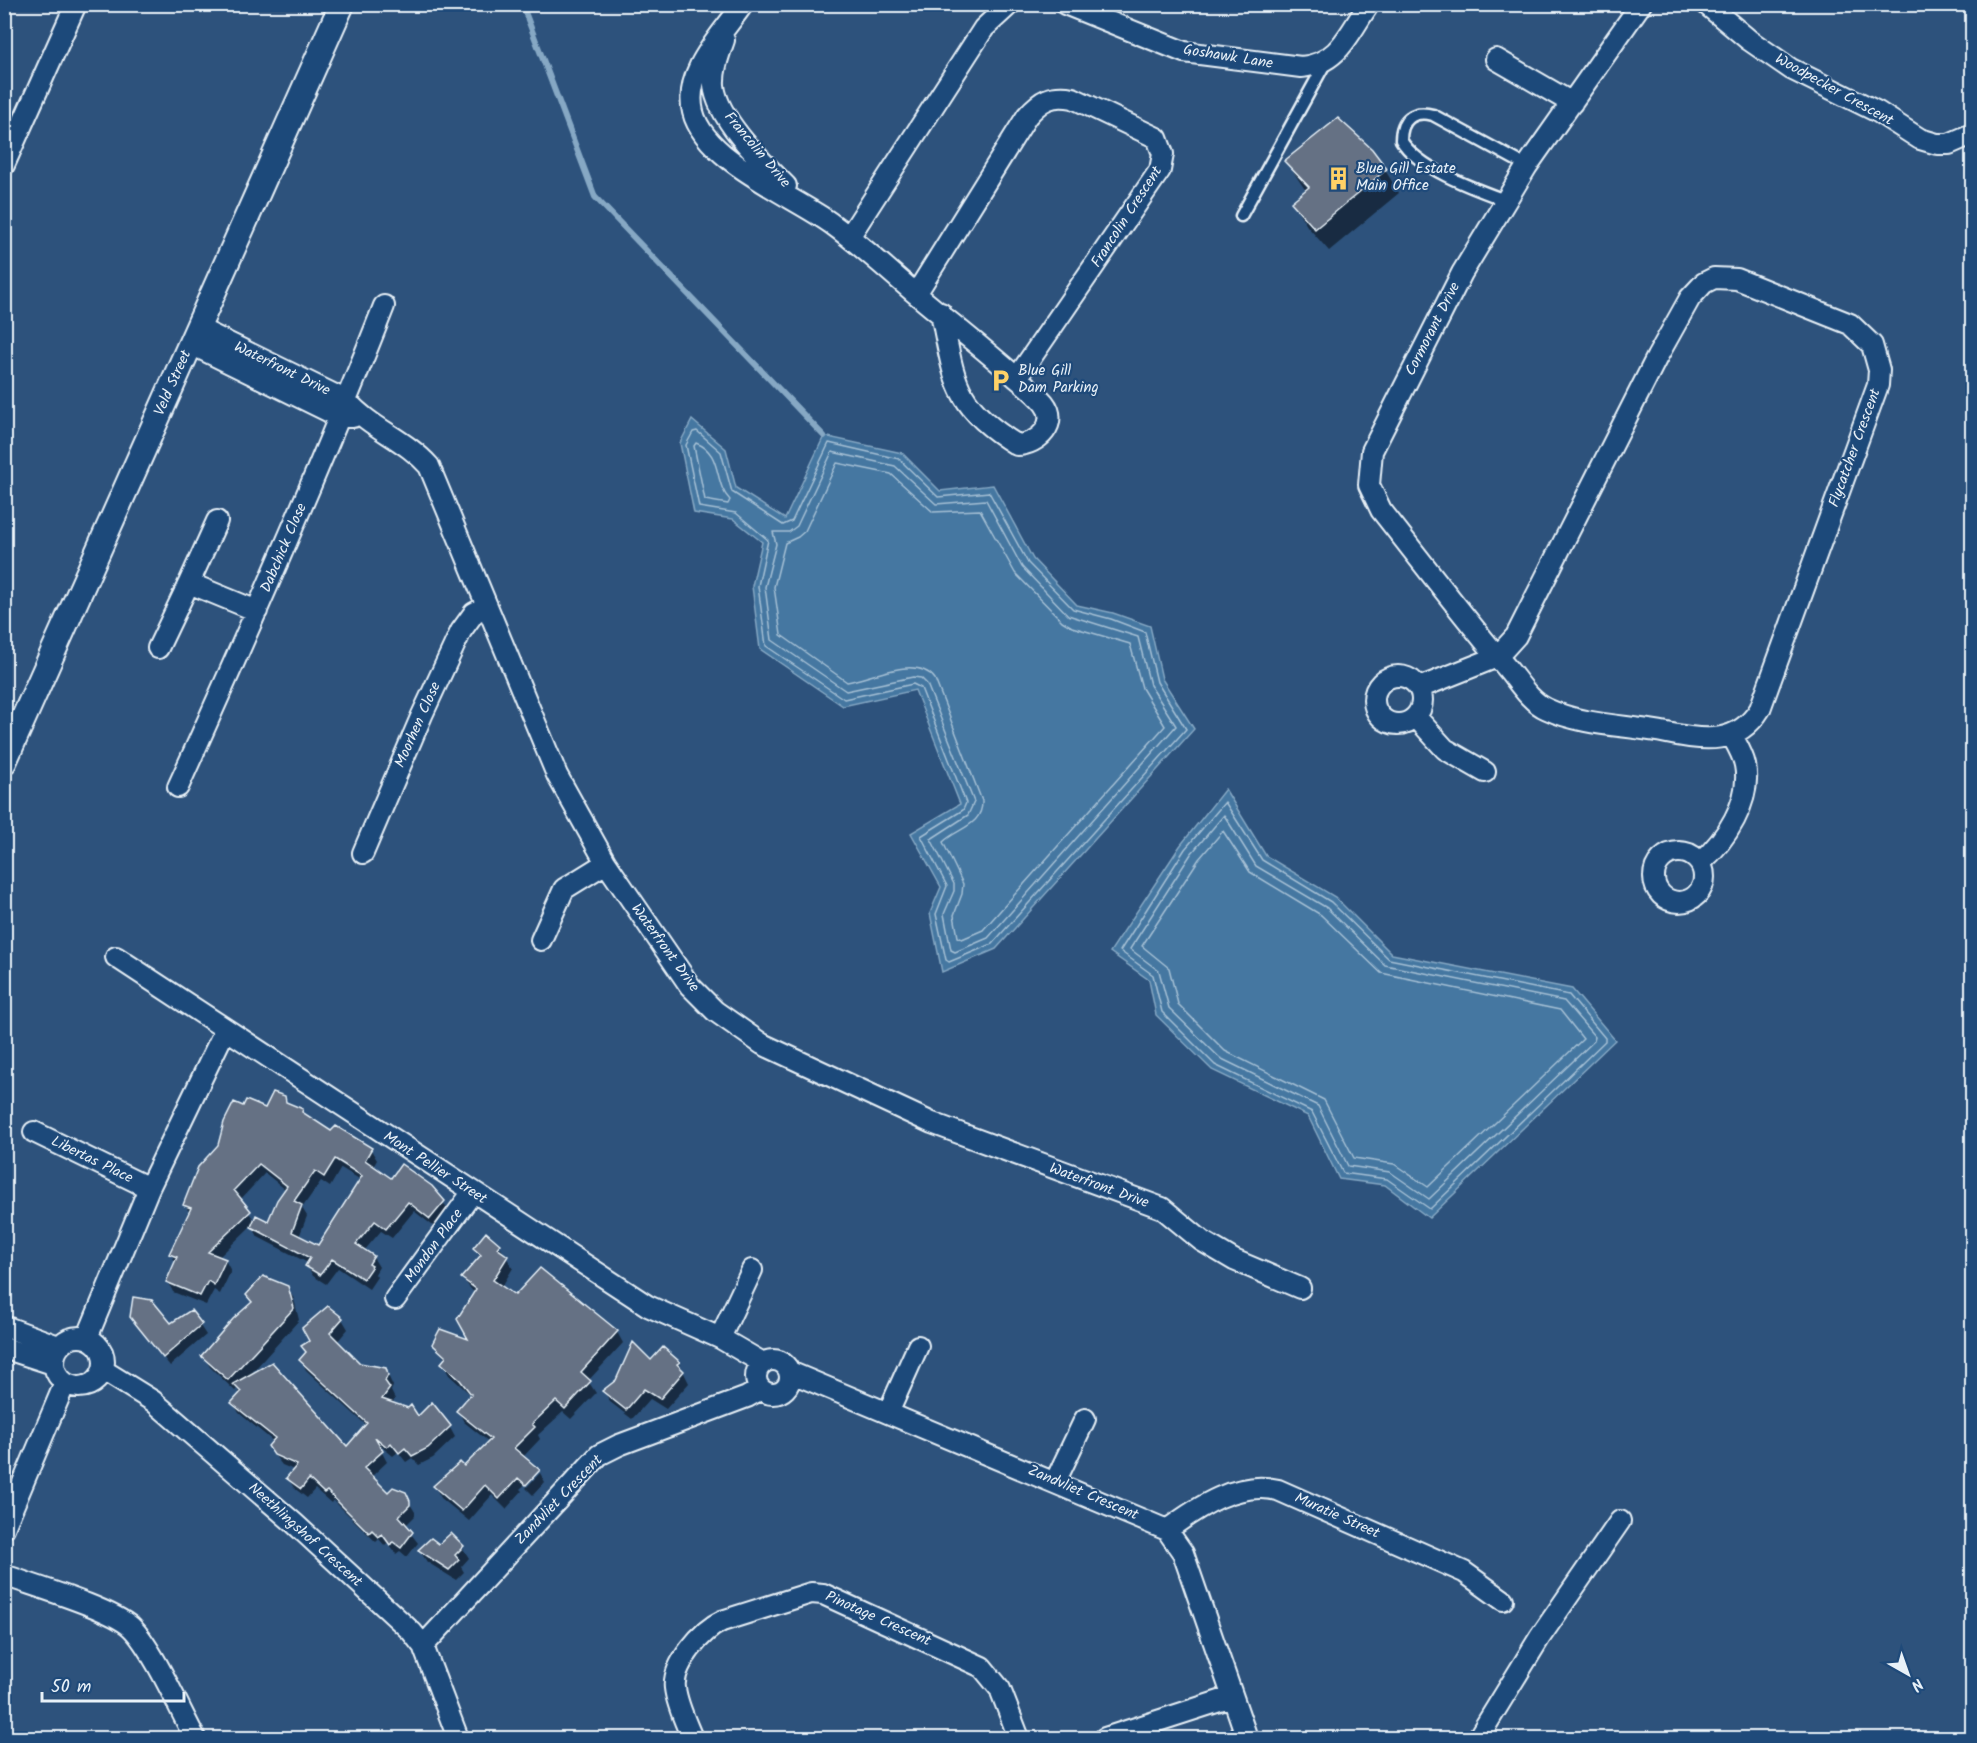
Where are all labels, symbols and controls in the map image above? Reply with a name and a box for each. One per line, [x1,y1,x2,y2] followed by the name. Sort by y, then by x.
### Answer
[1181,38,1275,76] street label: Goshawk Lane
[1770,47,1898,133] street label: Woodpecker Crescent
[718,106,797,194] street label: Francolin Drive
[1356,157,1456,198] place label: Blue Gill Estate Main Office
[1085,161,1169,273] street label: Francolin Crescent
[1325,165,1351,191] building icon: Blue Gill Estate Main Office
[1399,278,1467,380] street label: Cormorant Drive
[230,335,335,403] street label: Waterfront Drive
[148,346,198,420] street label: Veld Street
[1018,359,1099,400] place label: Blue Gill Dam Parking
[987,367,1013,393] parking icon: Blue Gill Dam Parking
[1822,385,1888,511] street label: Flycatcher Crescent
[254,499,314,597] street label: Dabchick Close
[388,678,448,772] street label: Moorhen Close
[624,899,706,998] street label: Waterfront Drive
[378,1125,492,1211] street label: Mont Pellier Street
[47,1130,137,1190] street label: Libertas Place
[1046,1157,1153,1215] street label: Waterfront Drive
[399,1203,469,1288] street label: Mondon Place
[509,1449,609,1551] street label: Zandvliet Crescent
[1024,1459,1142,1527] street label: Zandvliet Crescent
[242,1477,368,1593] street label: Neethlingshof Crescent
[1290,1486,1384,1546] street label: Muratie Street
[821,1585,935,1653] street label: Pinotage Crescent
[1878,1644,1938,1704] north arrow
[42,1665,184,1703] scale bar
[1905,1672,1929,1697] text: N
[51,1673,91,1702] text: 50 m

